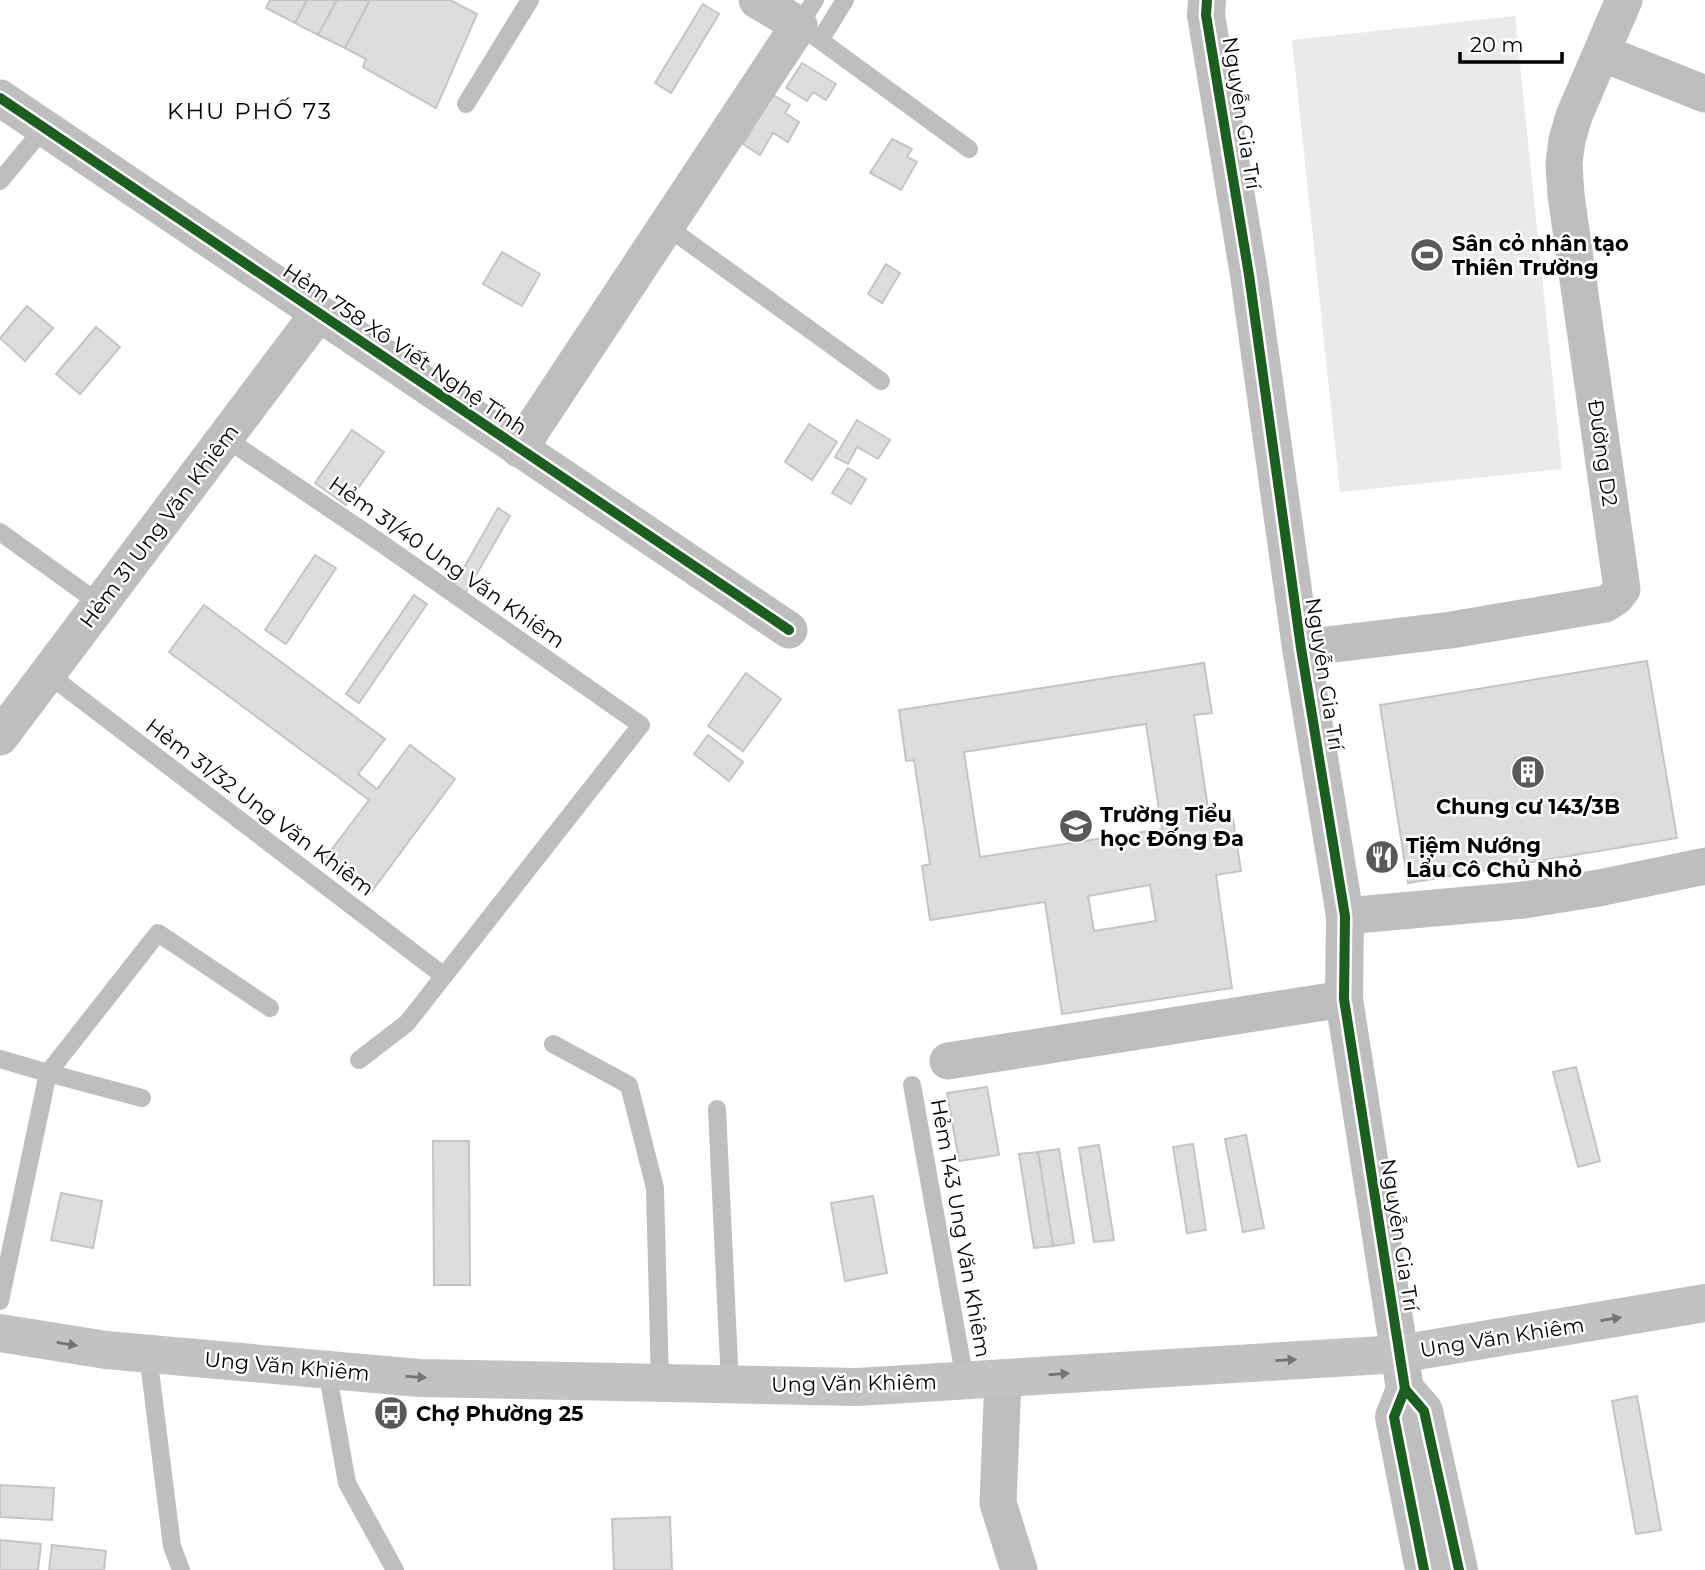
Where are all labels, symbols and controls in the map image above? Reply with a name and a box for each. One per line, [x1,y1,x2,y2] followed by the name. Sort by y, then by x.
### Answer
[1460,21,1562,65] scale bar
[1470,32,1524,57] text: 20 m
[1218,35,1267,193] street label: Nguyễn Gia Trí
[167,97,333,125] district label: KHU PHỐ 73
[1452,231,1629,280] place label: Sân cỏ nhân tạo Thiên Trường
[1408,236,1446,274] sports icon: Sân cỏ nhân tạo Thiên Trường
[278,258,532,440] street label: Hẻm 758 Xô Viết Nghệ Tĩnh
[1583,398,1623,508] street label: Đường D2
[74,419,244,633] street label: Hẻm 31 Ung Văn Khiêm
[324,471,570,653] street label: Hẻm 31/40 Ung Văn Khiêm
[1301,596,1350,754] street label: Nguyễn Gia Trí
[141,713,379,901] street label: Hẻm 31/32 Ung Văn Khiêm
[1509,753,1547,791] building icon: Chung cư 143/3B
[1436,794,1620,819] place label: Chung cư 143/3B
[1100,802,1244,851] place label: Trường Tiểu học Đống Đa
[1057,807,1095,845] school or university icon: Trường Tiểu học Đống Đa
[1406,833,1582,882] place label: Tịệm Nướng Lẩu Cô Chủ Nhỏ
[1363,838,1401,876] restaurant icon: Tịệm Nướng Lẩu Cô Chủ Nhỏ
[926,1097,996,1359] street label: Hẻm 143 Ung Văn Khiêm
[1376,1157,1425,1315] street label: Nguyễn Gia Trí
[1418,1312,1586,1362] street label: Ung Văn Khiêm
[1600,1313,1622,1324] one-way arrow
[57,1339,79,1350] one-way arrow
[203,1346,371,1386] street label: Ung Văn Khiêm
[1276,1354,1298,1365] one-way arrow
[1048,1368,1070,1379] one-way arrow
[771,1369,937,1397] street label: Ung Văn Khiêm
[405,1372,427,1383] one-way arrow
[372,1394,410,1432] bus stop icon: Chợ Phường 25
[416,1401,584,1426] place label: Chợ Phường 25

